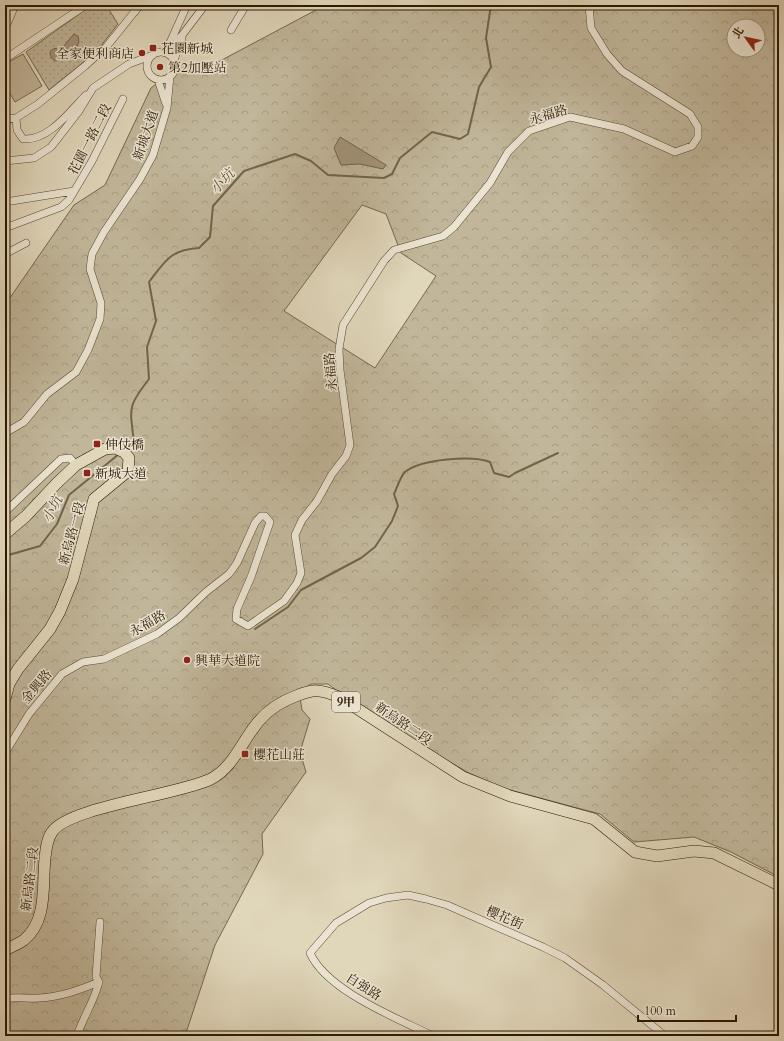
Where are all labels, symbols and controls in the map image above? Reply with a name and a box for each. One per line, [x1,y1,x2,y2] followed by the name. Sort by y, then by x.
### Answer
[726,18,766,58] north arrow
[729,24,747,42] text: 北
[161,40,213,58] place label: 花園新城
[148,43,158,53] marker: 花園新城
[56,45,134,63] place label: 全家便利商店
[137,48,147,58] marker: 全家便利商店
[168,59,227,77] place label: 第2加壓站
[155,62,165,72] marker: 第2加壓站
[64,101,116,178] street label: 花園一路二段
[527,101,570,129] street label: 永福路
[129,108,163,163] street label: 新城大道
[206,163,240,198] water label: 小坑
[320,352,342,392] street label: 永福路
[105,436,144,454] place label: 伸仗橋
[92,439,102,449] marker: 伸仗橋
[95,465,147,483] place label: 新城大道
[82,468,92,478] marker: 新城大道
[38,491,68,526] water label: 小坑
[55,500,89,567] street label: 新烏路一段
[126,606,169,641] street label: 永福路
[195,652,260,670] place label: 興華大道院
[182,655,192,665] marker: 興華大道院
[17,666,56,707] street label: 金興路
[332,692,360,712] road number: 9甲
[371,698,435,749] street label: 新烏路二段
[253,746,305,764] place label: 櫻花山莊
[240,749,250,759] marker: 櫻花山莊
[17,846,43,912] street label: 新烏路二段
[483,902,526,934] street label: 櫻花街
[342,969,385,1005] street label: 自強路
[638,997,736,1023] scale bar
[644,1003,677,1019] text: 100 m

